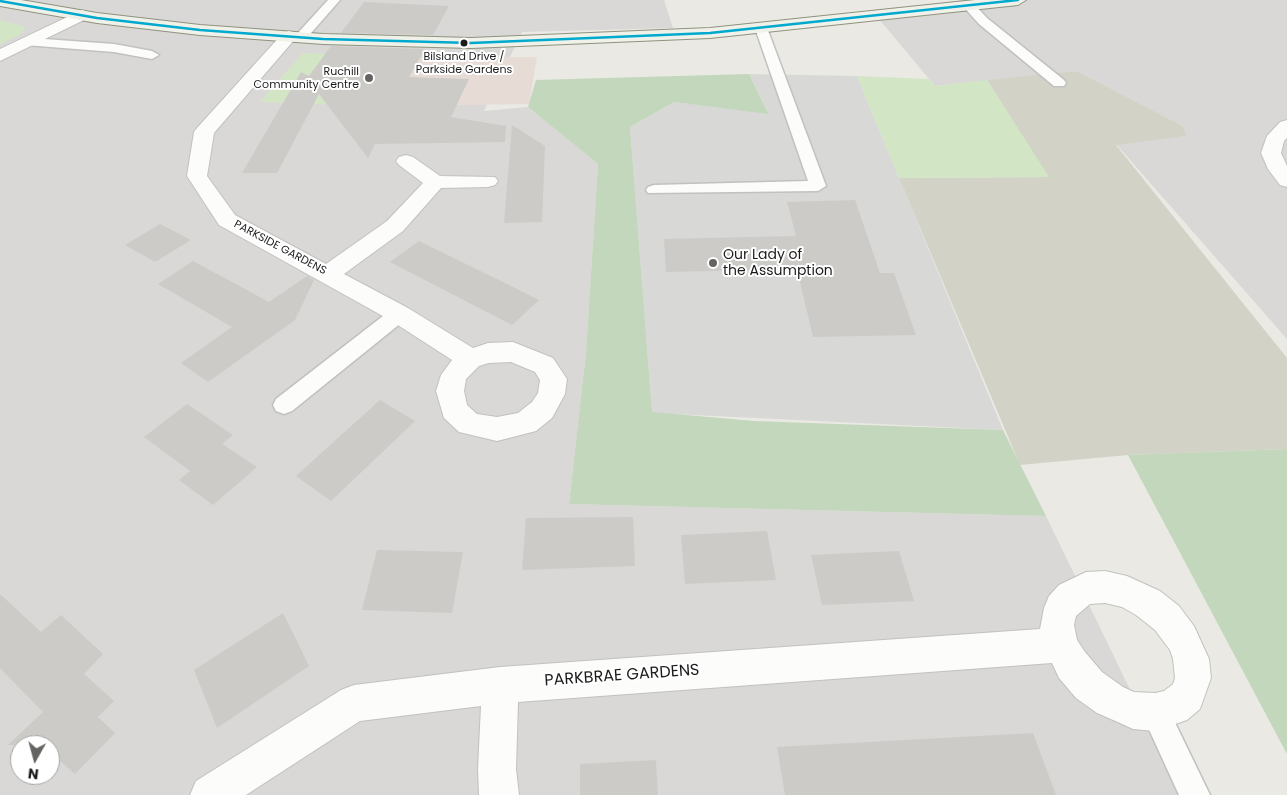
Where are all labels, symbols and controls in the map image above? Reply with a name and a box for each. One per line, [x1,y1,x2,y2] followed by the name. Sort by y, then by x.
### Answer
[459,38,469,48] marker: Bilsland Drive / Parkside Gardens
[416,50,512,76] place label: Bilsland Drive / Parkside Gardens
[254,65,359,91] place label: Ruchill Community Centre
[363,72,375,84] marker: Ruchill Community Centre
[231,218,329,278] street label: PARKSIDE GARDENS
[723,247,833,280] place label: Our Lady of the Assumption
[707,257,719,269] marker: Our Lady of the Assumption
[544,661,700,691] street label: PARKBRAE GARDENS
[10,735,60,785] north arrow
[27,763,40,784] text: N

